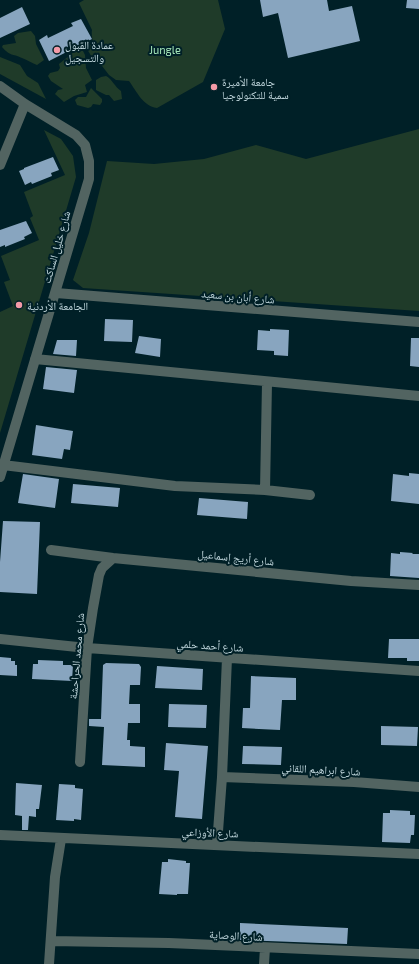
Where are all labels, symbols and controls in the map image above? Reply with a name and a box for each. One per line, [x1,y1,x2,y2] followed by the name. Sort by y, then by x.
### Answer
[65,38,114,65] place label: عمادة القبول والتسجيل
[149,43,181,56] park label: Jungle
[52,45,62,55] marker: عمادة القبول والتسجيل
[222,75,289,101] place label: جامعة الأميرة سمية للتكنولوجيا
[209,82,219,92] marker: جامعة الأميرة سمية للتكنولوجيا
[39,209,73,285] street label: شارع خليل الساكت
[201,286,275,307] street label: شارع أبان بن سعيد
[27,299,88,312] place label: الجامعة الأردنية
[14,300,24,310] marker: الجامعة الأردنية
[197,547,275,569] street label: شارع أريج إسماعيل
[66,612,87,700] street label: شارع محمد الحراحشة
[176,636,244,657] street label: شارع أحمد حلمي
[281,760,361,780] street label: شارع ابراهيم اللقاني
[181,825,239,842] street label: شارع الأوزاعي
[209,927,263,944] street label: شارع الوصاية

